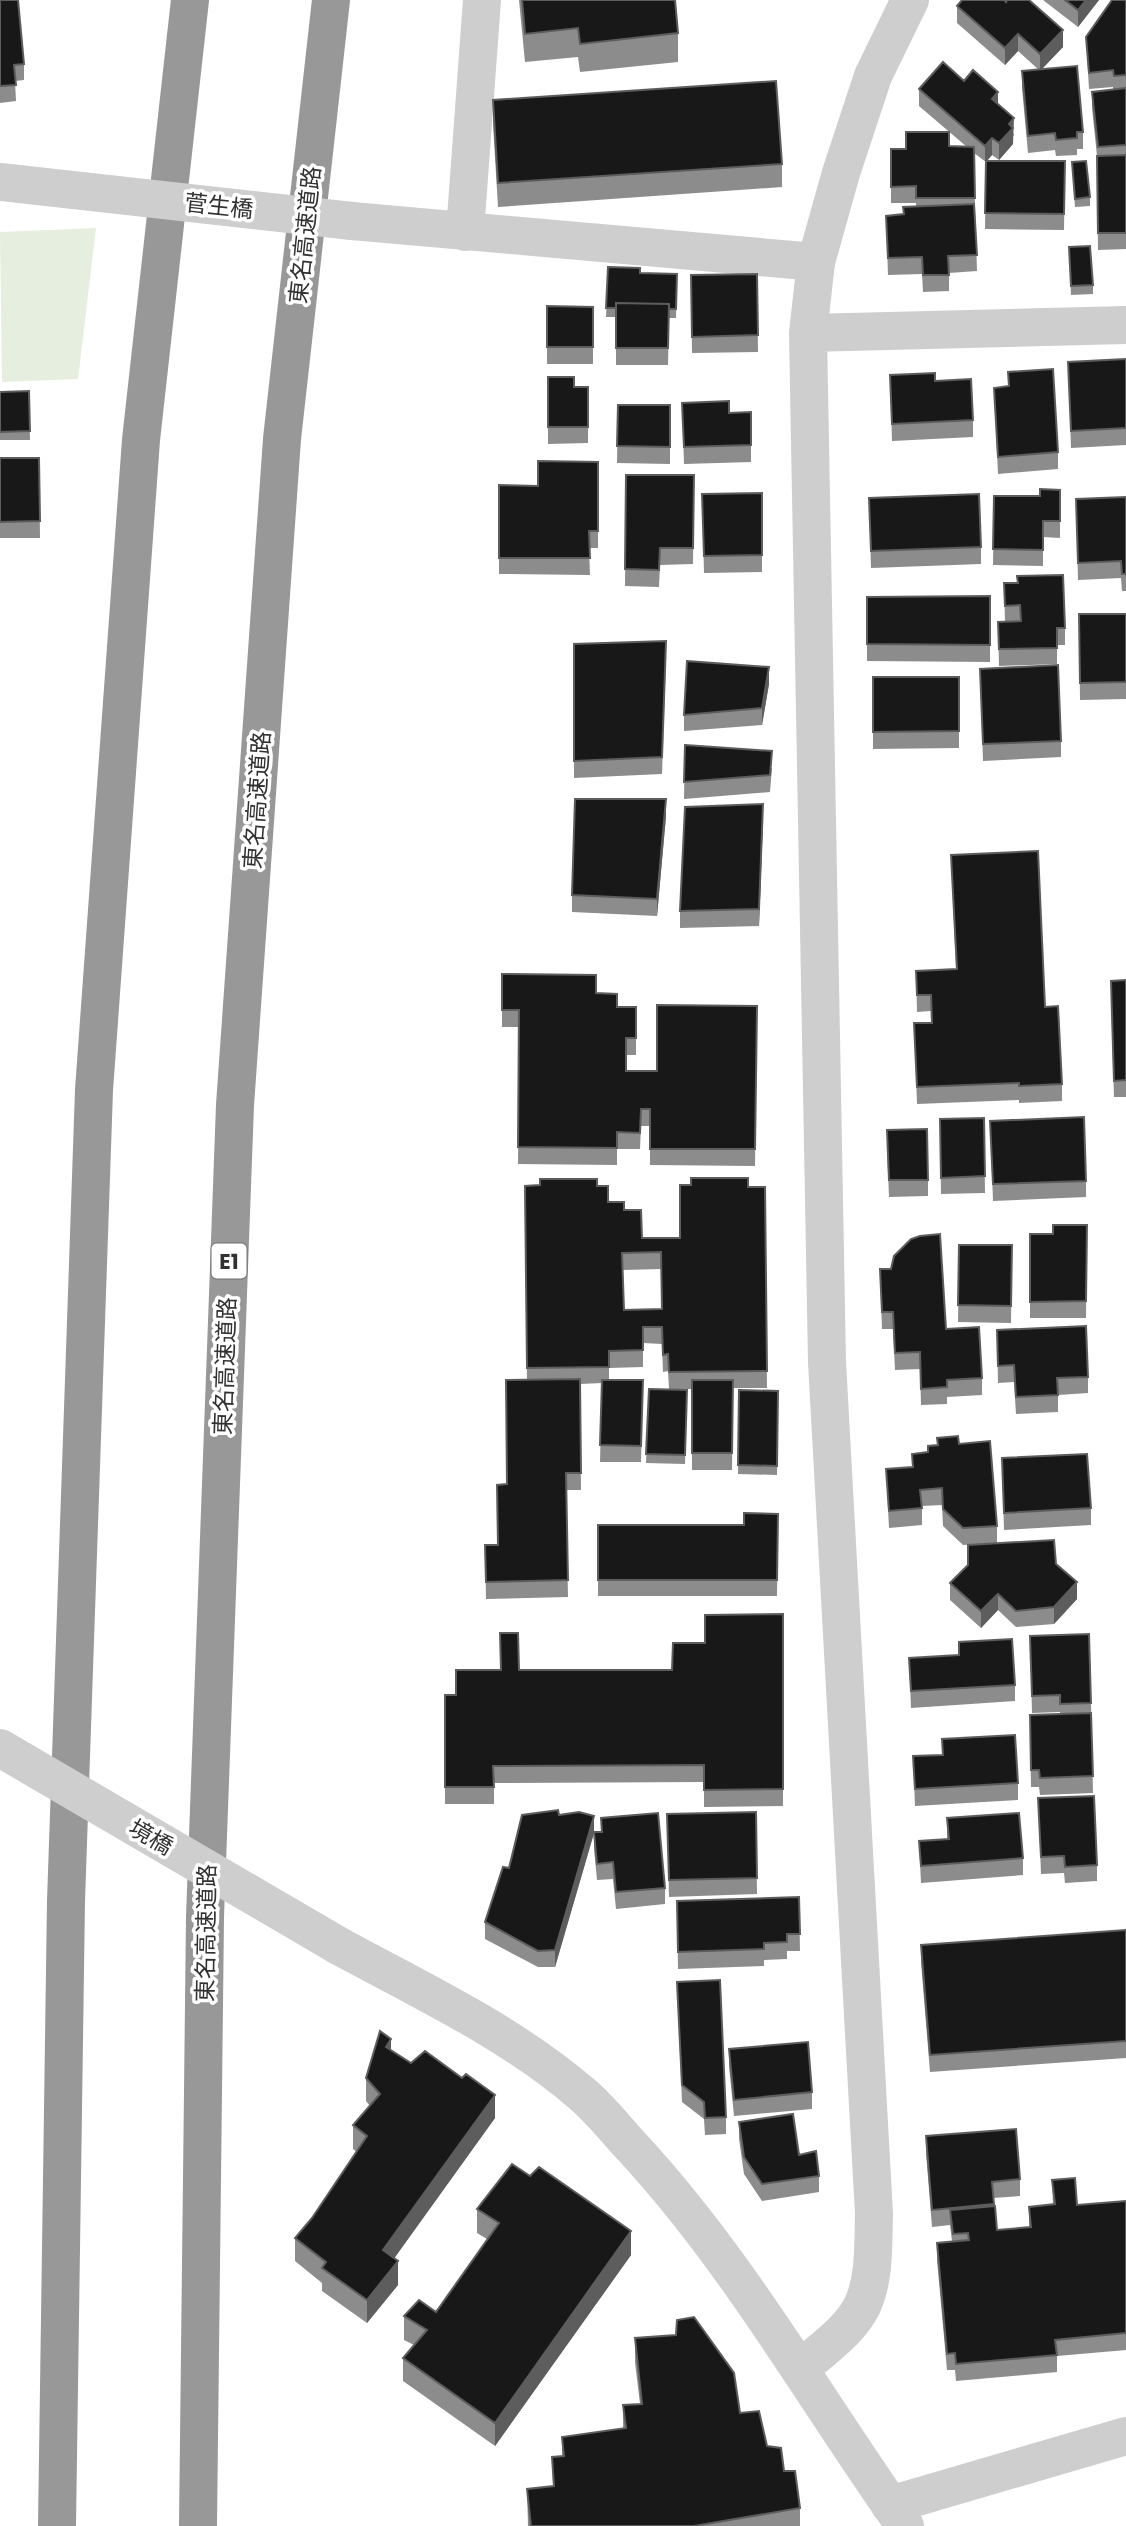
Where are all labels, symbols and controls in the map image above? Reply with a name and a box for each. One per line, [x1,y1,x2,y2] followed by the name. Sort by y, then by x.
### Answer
[282,165,328,305] street label: 東名高速道路
[183,186,255,226] street label: 菅生橋
[236,730,278,870] street label: 東名高速道路
[212,1244,246,1278] road number: E1
[207,1296,243,1436] street label: 東名高速道路
[123,1812,179,1862] street label: 境橋
[189,1864,223,2002] street label: 東名高速道路

